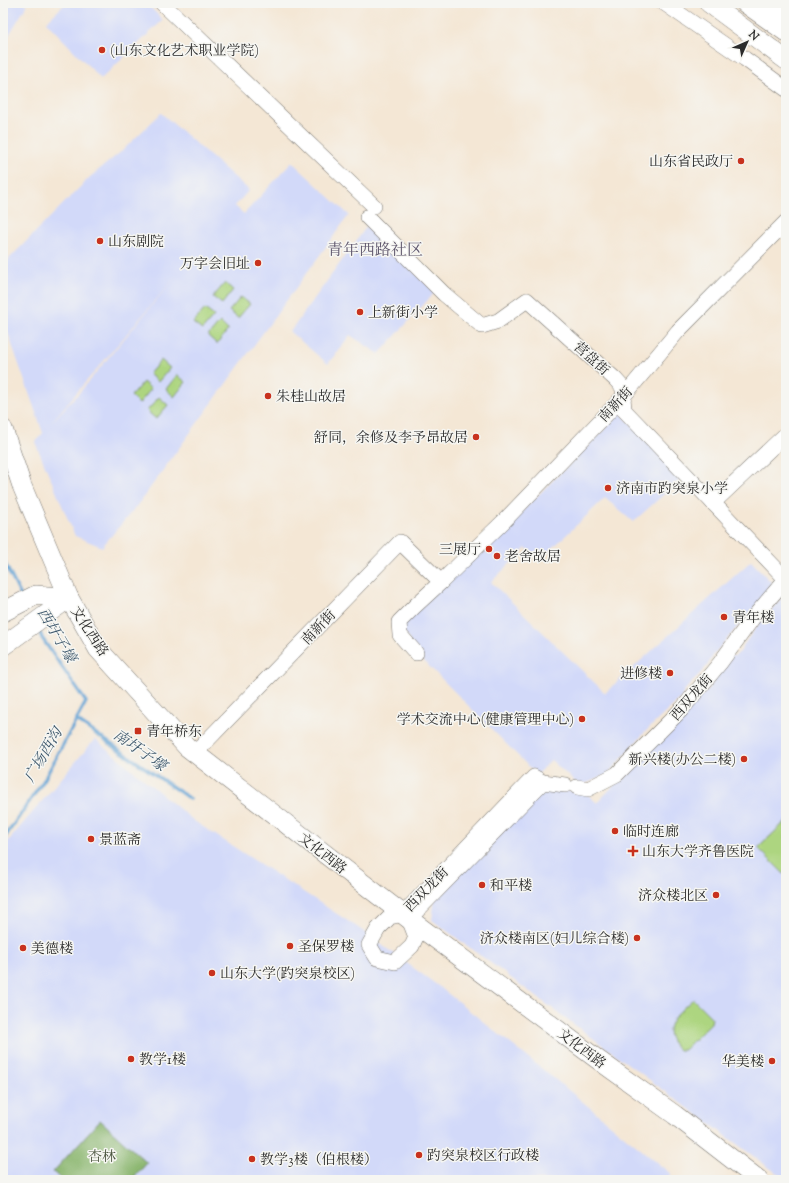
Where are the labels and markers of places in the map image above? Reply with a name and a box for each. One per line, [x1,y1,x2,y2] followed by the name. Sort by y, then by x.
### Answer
[110,42,259,62] place label: (山东文化艺术职业学院)
[97,45,107,55] marker: (山东文化艺术职业学院)
[649,153,733,173] place label: 山东省民政厅
[736,156,746,166] marker: 山东省民政厅
[108,233,164,253] place label: 山东剧院
[95,236,105,246] marker: 山东剧院
[180,255,250,275] place label: 万字会旧址
[253,258,263,268] marker: 万字会旧址
[368,304,438,324] place label: 上新街小学
[355,307,365,317] marker: 上新街小学
[276,388,346,408] place label: 朱桂山故居
[263,391,273,401] marker: 朱桂山故居
[314,429,468,449] place label: 舒同，余修及李予昂故居
[471,432,481,442] marker: 舒同，余修及李予昂故居
[616,480,728,500] place label: 济南市趵突泉小学
[603,483,613,493] marker: 济南市趵突泉小学
[439,541,481,561] place label: 三展厅
[484,544,494,554] marker: 三展厅
[505,548,561,568] place label: 老舍故居
[492,551,502,561] marker: 老舍故居
[732,609,774,629] place label: 青年楼
[719,612,729,622] marker: 青年楼
[620,665,662,685] place label: 进修楼
[665,668,675,678] marker: 进修楼
[397,711,574,731] place label: 学术交流中心(健康管理中心)
[577,714,587,724] marker: 学术交流中心(健康管理中心)
[146,723,202,743] place label: 青年桥东
[133,726,143,736] marker: 青年桥东
[629,751,736,771] place label: 新兴楼(办公二楼)
[739,754,749,764] marker: 新兴楼(办公二楼)
[623,823,679,843] place label: 临时连廊
[610,826,620,836] marker: 临时连廊
[99,831,141,851] place label: 景蓝斋
[86,834,96,844] marker: 景蓝斋
[642,843,754,863] place label: 山东大学齐鲁医院
[627,845,639,857] marker: 山东大学齐鲁医院
[490,877,532,897] place label: 和平楼
[477,880,487,890] marker: 和平楼
[638,887,708,907] place label: 济众楼北区
[711,890,721,900] marker: 济众楼北区
[480,930,629,950] place label: 济众楼南区(妇儿综合楼)
[632,933,642,943] marker: 济众楼南区(妇儿综合楼)
[298,938,354,958] place label: 圣保罗楼
[31,940,73,960] place label: 美德楼
[285,941,295,951] marker: 圣保罗楼
[18,943,28,953] marker: 美德楼
[220,965,355,985] place label: 山东大学(趵突泉校区)
[207,968,217,978] marker: 山东大学(趵突泉校区)
[139,1051,186,1071] place label: 教学1楼
[722,1053,764,1073] place label: 华美楼
[126,1054,136,1064] marker: 教学1楼
[767,1056,777,1066] marker: 华美楼
[427,1147,539,1167] place label: 趵突泉校区行政楼
[414,1150,424,1160] marker: 趵突泉校区行政楼
[260,1151,378,1171] place label: 教学3楼（伯根楼）
[247,1154,257,1164] marker: 教学3楼（伯根楼）

